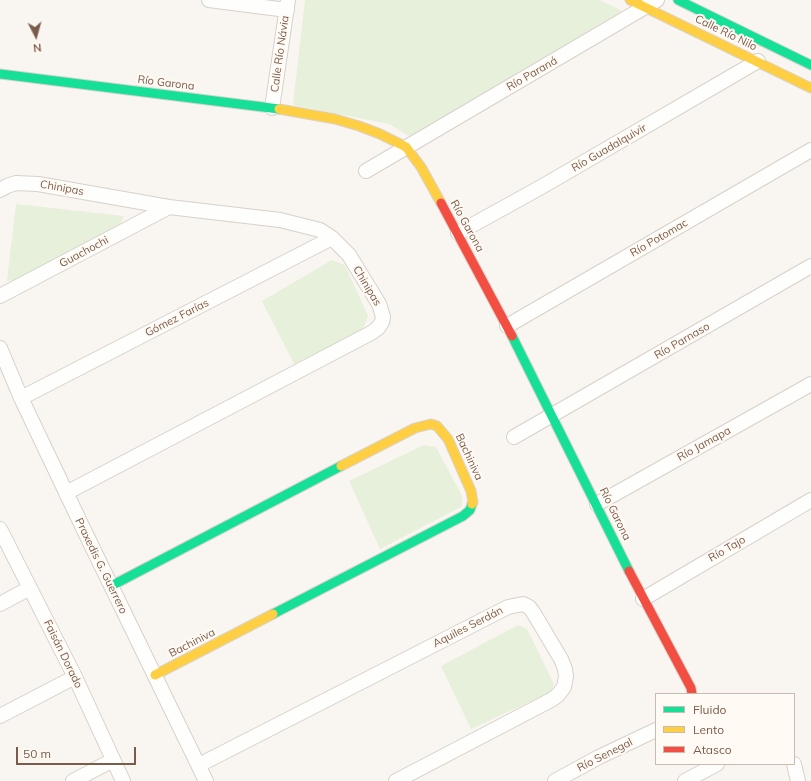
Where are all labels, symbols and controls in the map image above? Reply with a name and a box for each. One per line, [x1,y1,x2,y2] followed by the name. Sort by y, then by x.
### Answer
[693,12,759,54] street label: Calle Río Nilo
[268,15,292,93] street label: Calle Río Návia
[16,16,56,56] north arrow
[32,41,42,55] text: N
[504,54,560,94] street label: Río Paraná
[137,73,195,93] street label: Río Garona
[569,121,649,175] street label: Río Guadalquivir
[39,178,85,198] street label: Chinipas
[447,198,487,254] street label: Río Garona
[628,216,690,260] street label: Río Potomac
[57,234,111,270] street label: Guachochi
[350,264,384,308] street label: Chinipas
[143,296,211,340] street label: Gómez Farías
[652,320,712,362] street label: Río Parnaso
[675,424,733,464] street label: Río Jamapa
[452,432,486,482] street label: Bachiniva
[597,485,633,543] street label: Río Garona
[72,516,130,616] street label: Praxedis G. Guerrero
[706,533,748,565] street label: Río Tajo
[431,604,505,650] street label: Aquiles Serdán
[41,618,85,690] street label: Faisán Dorado
[167,626,217,660] street label: Bachiniva
[655,693,795,765] legend
[693,702,726,717] text: Fluido
[693,722,724,737] text: Lento
[575,735,635,775] street label: Río Senegal
[18,739,138,765] scale bar
[693,742,732,757] text: Atasco
[23,746,51,761] text: 50 m

